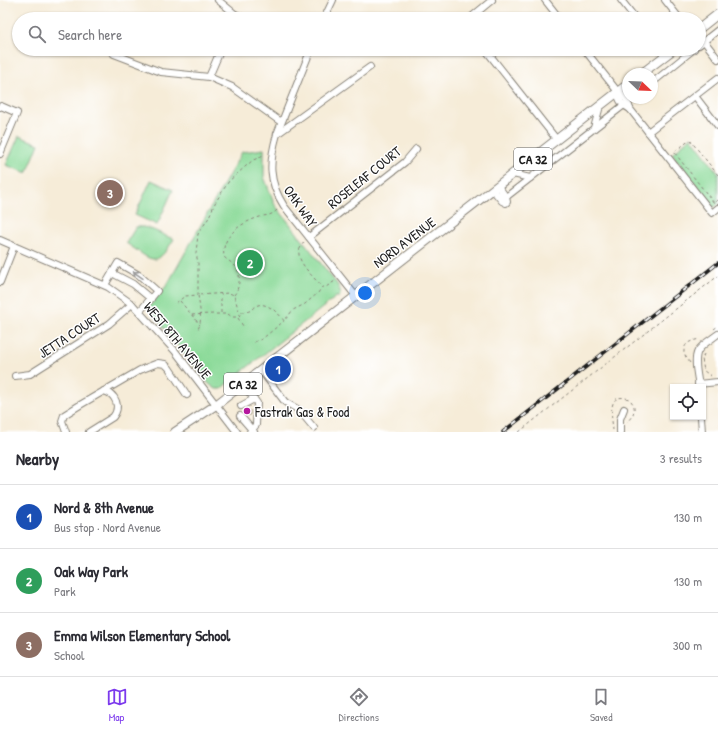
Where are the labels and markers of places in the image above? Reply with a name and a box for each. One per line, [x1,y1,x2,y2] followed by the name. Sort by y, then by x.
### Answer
[97,178,123,208] pin: 3
[237,248,263,278] pin: 2
[265,354,291,384] pin: 1
[254,402,350,421] place label: Fastrak Gas & Food
[242,406,252,416] marker: Fastrak Gas & Food

